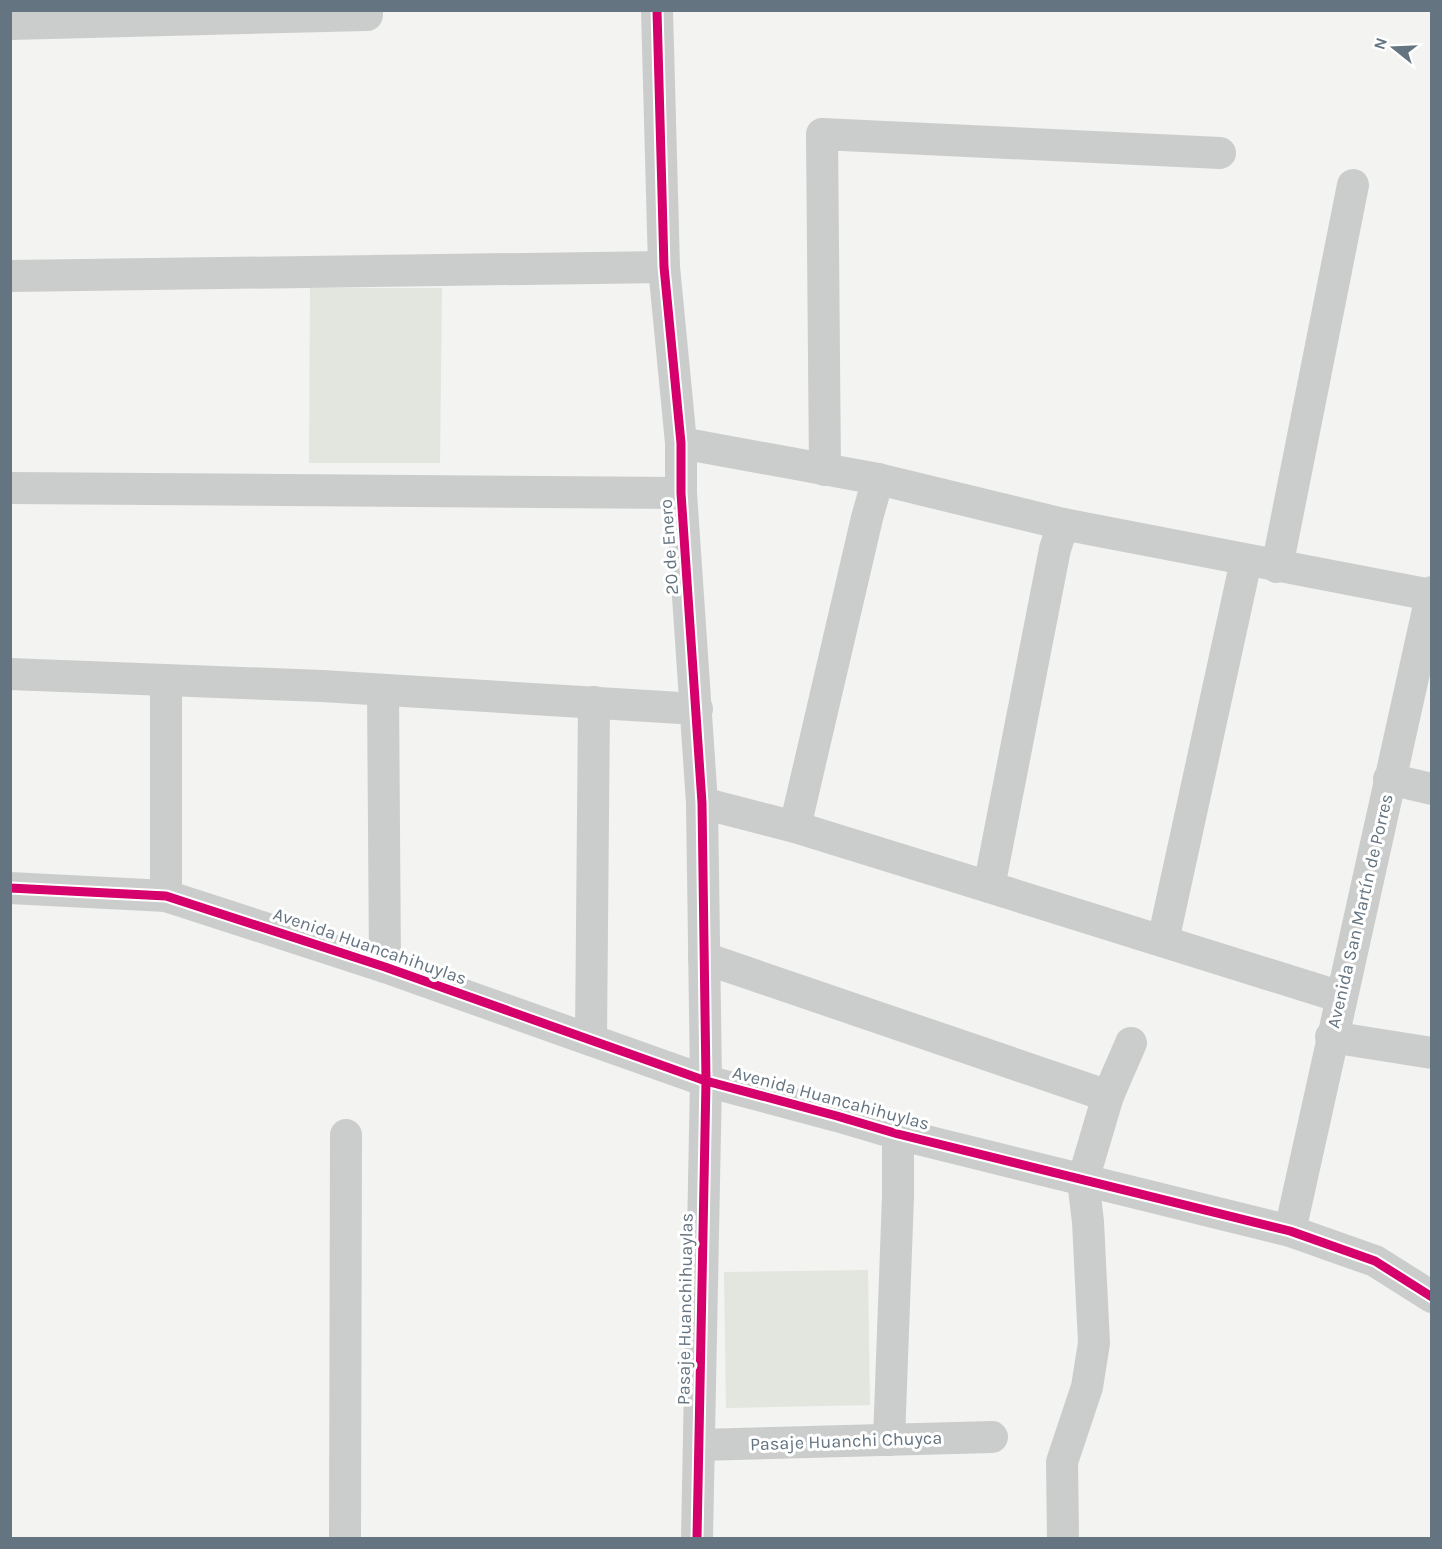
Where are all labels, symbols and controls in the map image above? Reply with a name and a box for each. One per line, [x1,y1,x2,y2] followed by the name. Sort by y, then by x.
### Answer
[1364,18,1424,78] north arrow
[1369,35,1391,52] text: N
[655,498,683,596] street label: 20 de Enero
[1322,792,1398,1030] street label: Avenida San Martín de Porres
[270,903,470,989] street label: Avenida Huancahihuylas
[730,1061,932,1135] street label: Avenida Huancahihuylas
[672,1213,698,1405] street label: Pasaje Huanchihuaylas
[750,1427,942,1455] street label: Pasaje Huanchi Chuyca

